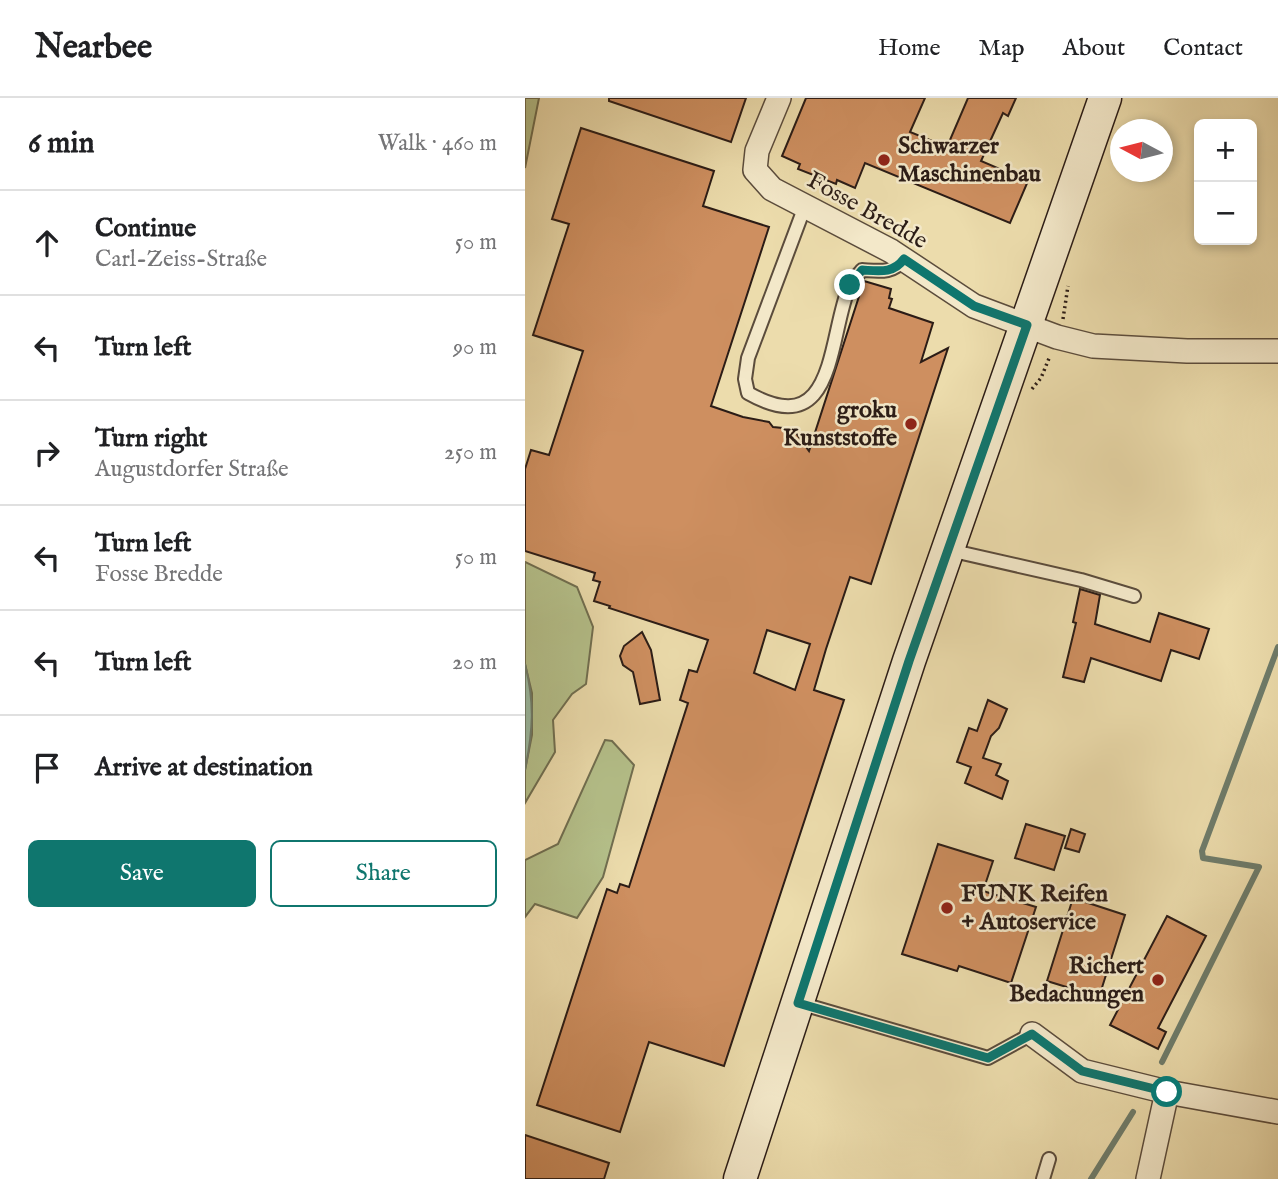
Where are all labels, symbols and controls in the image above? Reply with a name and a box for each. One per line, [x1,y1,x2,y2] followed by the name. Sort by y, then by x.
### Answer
[35,27,152,69] text: Nearbee
[878,33,941,64] text: Home
[979,33,1025,64] text: Map
[1063,33,1125,64] text: About
[1163,33,1243,64] text: Contact
[1110,119,1173,182] north arrow
[1194,119,1257,245] map controls
[1194,119,1257,182] button: +
[28,125,94,163] text: 6 min
[378,129,497,158] text: Walk · 460 m
[898,131,1042,190] place label: Schwarzer Maschinenbau
[876,152,892,168] marker: Schwarzer Maschinenbau
[801,165,933,257] street label: Fosse Bredde
[1194,182,1257,245] button: −
[95,212,196,245] text: Continue
[28,224,66,262] icon: ahead
[455,228,497,257] text: 50 m
[95,245,267,274] text: Carl-Zeiss-Straße
[834,269,865,300] route end
[28,329,66,367] icon: left
[95,331,192,364] text: Turn left
[453,333,497,362] text: 90 m
[783,395,898,454] place label: groku Kunststoffe
[903,416,919,432] marker: groku Kunststoffe
[95,422,208,455] text: Turn right
[28,434,66,472] icon: right
[444,438,497,467] text: 250 m
[95,455,289,484] text: Augustdorfer Straße
[95,527,192,560] text: Turn left
[28,539,66,577] icon: left
[455,543,497,572] text: 50 m
[95,560,223,589] text: Fosse Bredde
[28,644,66,682] icon: left
[95,646,192,679] text: Turn left
[452,648,497,677] text: 20 m
[28,749,66,787] icon: arrive
[95,751,313,784] text: Arrive at destination
[28,840,256,907] button: Save
[270,840,497,907] button: Share
[961,879,1108,938] place label: FUNK Reifen + Autoservice
[939,900,955,916] marker: FUNK Reifen + Autoservice
[1009,951,1145,1010] place label: Richert Bedachungen
[1150,972,1166,988] marker: Richert Bedachungen
[1151,1076,1182,1107] route start

